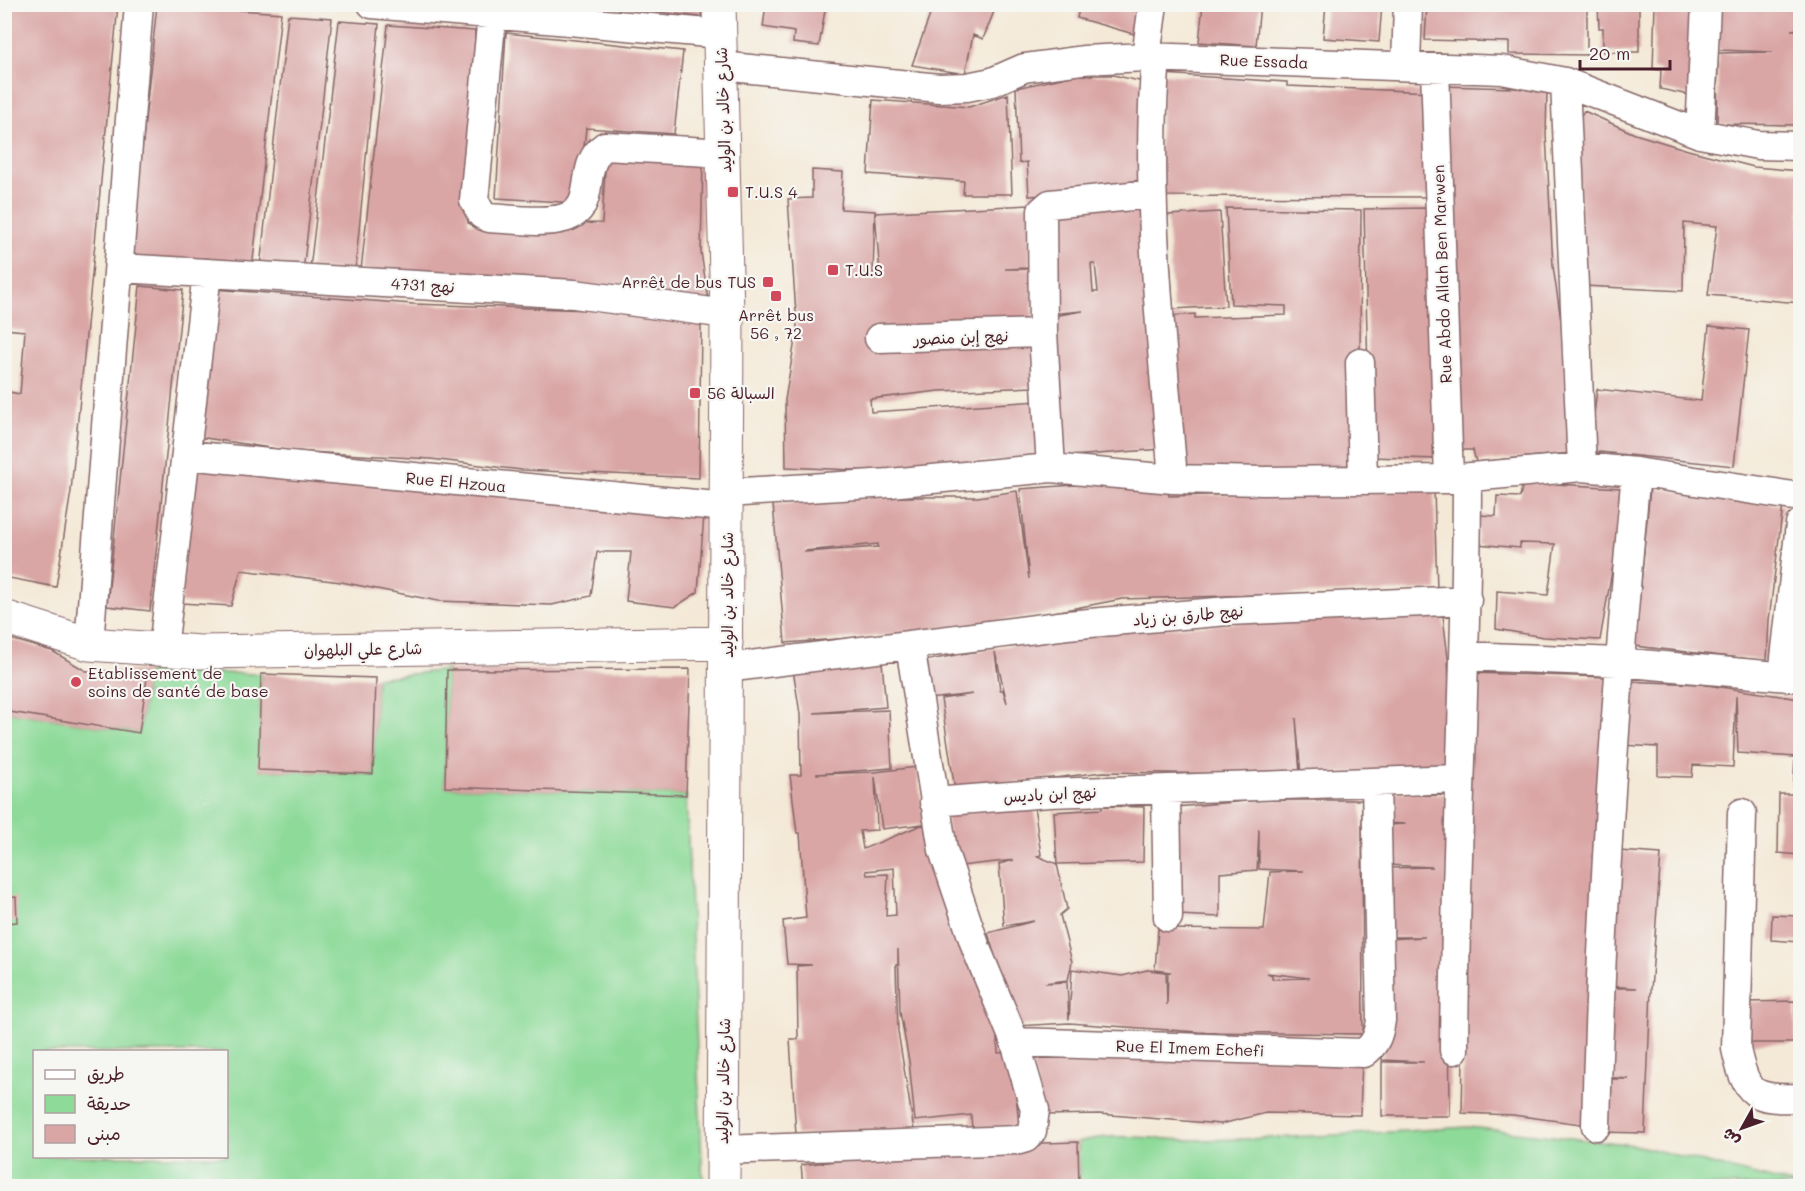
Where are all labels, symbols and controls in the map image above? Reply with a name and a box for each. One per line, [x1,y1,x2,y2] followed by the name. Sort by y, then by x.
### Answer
[1580,33,1670,71] scale bar
[1589,41,1630,65] text: 20 m
[710,47,737,173] street label: شارع خالد بن الوليد
[1219,48,1309,73] street label: Rue Essada
[1427,164,1456,384] street label: Rue Abdo Allah Ben Marwen
[745,181,798,202] place label: T.U.S 4
[726,185,740,199] marker: T.U.S 4
[845,259,883,280] place label: T.U.S
[826,263,840,277] marker: T.U.S
[621,271,756,292] place label: Arrêt de bus TUS
[391,272,455,298] street label: نهج 4731
[761,275,775,289] marker: Arrêt de bus TUS
[769,289,783,303] marker: Arrêt bus 56 , 72
[738,304,814,343] place label: Arrêt bus 56 , 72
[911,324,1009,350] street label: نهج إبن منصور
[707,382,775,403] place label: السبالة 56
[688,386,702,400] marker: السبالة 56
[405,467,507,496] street label: Rue El Hzoua
[716,532,739,658] street label: شارع خالد بن الوليد
[1132,599,1244,631] street label: نهج طارق بن زياد
[304,637,422,665] street label: شارع علي البلهوان
[88,662,269,701] place label: Etablissement de soins de santé de base
[69,675,83,689] marker: Etablissement de soins de santé de base
[1003,781,1097,807] street label: نهج ابن باديس
[711,1018,736,1144] street label: شارع خالد بن الوليد
[1115,1034,1265,1061] street label: Rue El Imem Echefi
[33,1050,228,1158] legend
[87,1061,125,1085] text: طريق
[87,1091,131,1115] text: حديقة
[1712,1098,1772,1158] north arrow
[87,1121,121,1145] text: مبنى
[1716,1124,1744,1151] text: ش

